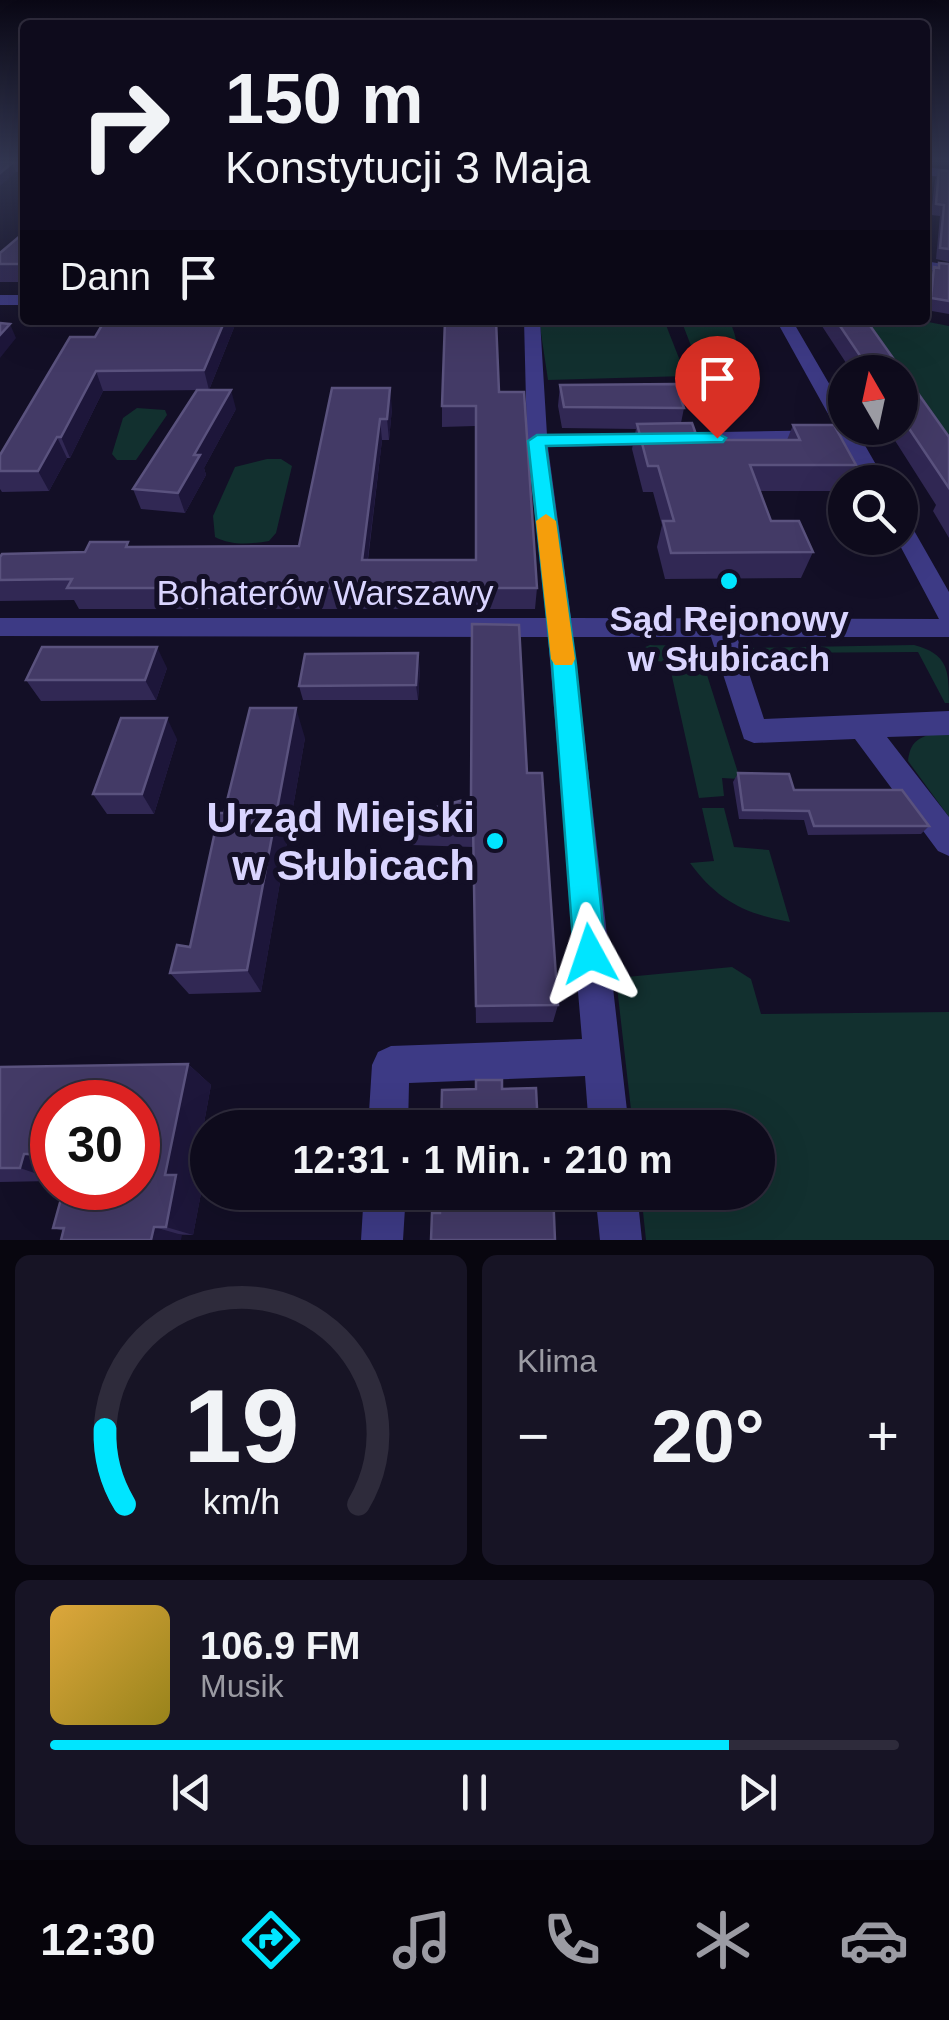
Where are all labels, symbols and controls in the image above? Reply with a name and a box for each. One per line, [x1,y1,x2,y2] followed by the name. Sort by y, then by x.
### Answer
[60,60,190,190] icon: right
[225,60,423,138] text: 150 m
[225,142,590,193] text: Konstytucji 3 Maja
[171,250,226,305] icon: arrive
[60,256,151,298] text: Dann
[675,336,760,439] pin
[690,351,745,406] icon: arrive
[828,355,918,445] north arrow
[828,355,918,555] map controls
[828,465,918,555] button: search
[718,570,740,592] marker: Sąd Rejonowy w Słubicach
[156,573,494,612] street label: Bohaterów Warszawy
[609,599,849,678] place label: Sąd Rejonowy w Słubicach
[207,794,475,889] place label: Urząd Miejski w Słubicach
[484,830,506,852] marker: Urząd Miejski w Słubicach
[538,902,642,1006] position arrow
[30,1080,160,1210] speed limit sign: 30
[292,1139,673,1181] text: 12:31 · 1 Min. · 210 m
[517,1343,597,1379] text: Klima
[183,1368,299,1484] text: 19
[651,1394,765,1478] text: 20°
[517,1405,549,1467] text: −
[867,1405,899,1467] text: +
[202,1482,280,1522] text: km/h
[200,1625,361,1667] text: 106.9 FM
[200,1668,284,1704] text: Musik
[164,1765,219,1820] icon: previous
[447,1765,502,1820] icon: pause
[730,1765,785,1820] icon: next
[236,1905,306,1975] icon: directions
[387,1905,457,1975] icon: music
[537,1905,607,1975] icon: phone
[688,1905,758,1975] icon: climate
[839,1905,909,1975] icon: car
[40,1914,155,1965] text: 12:30

